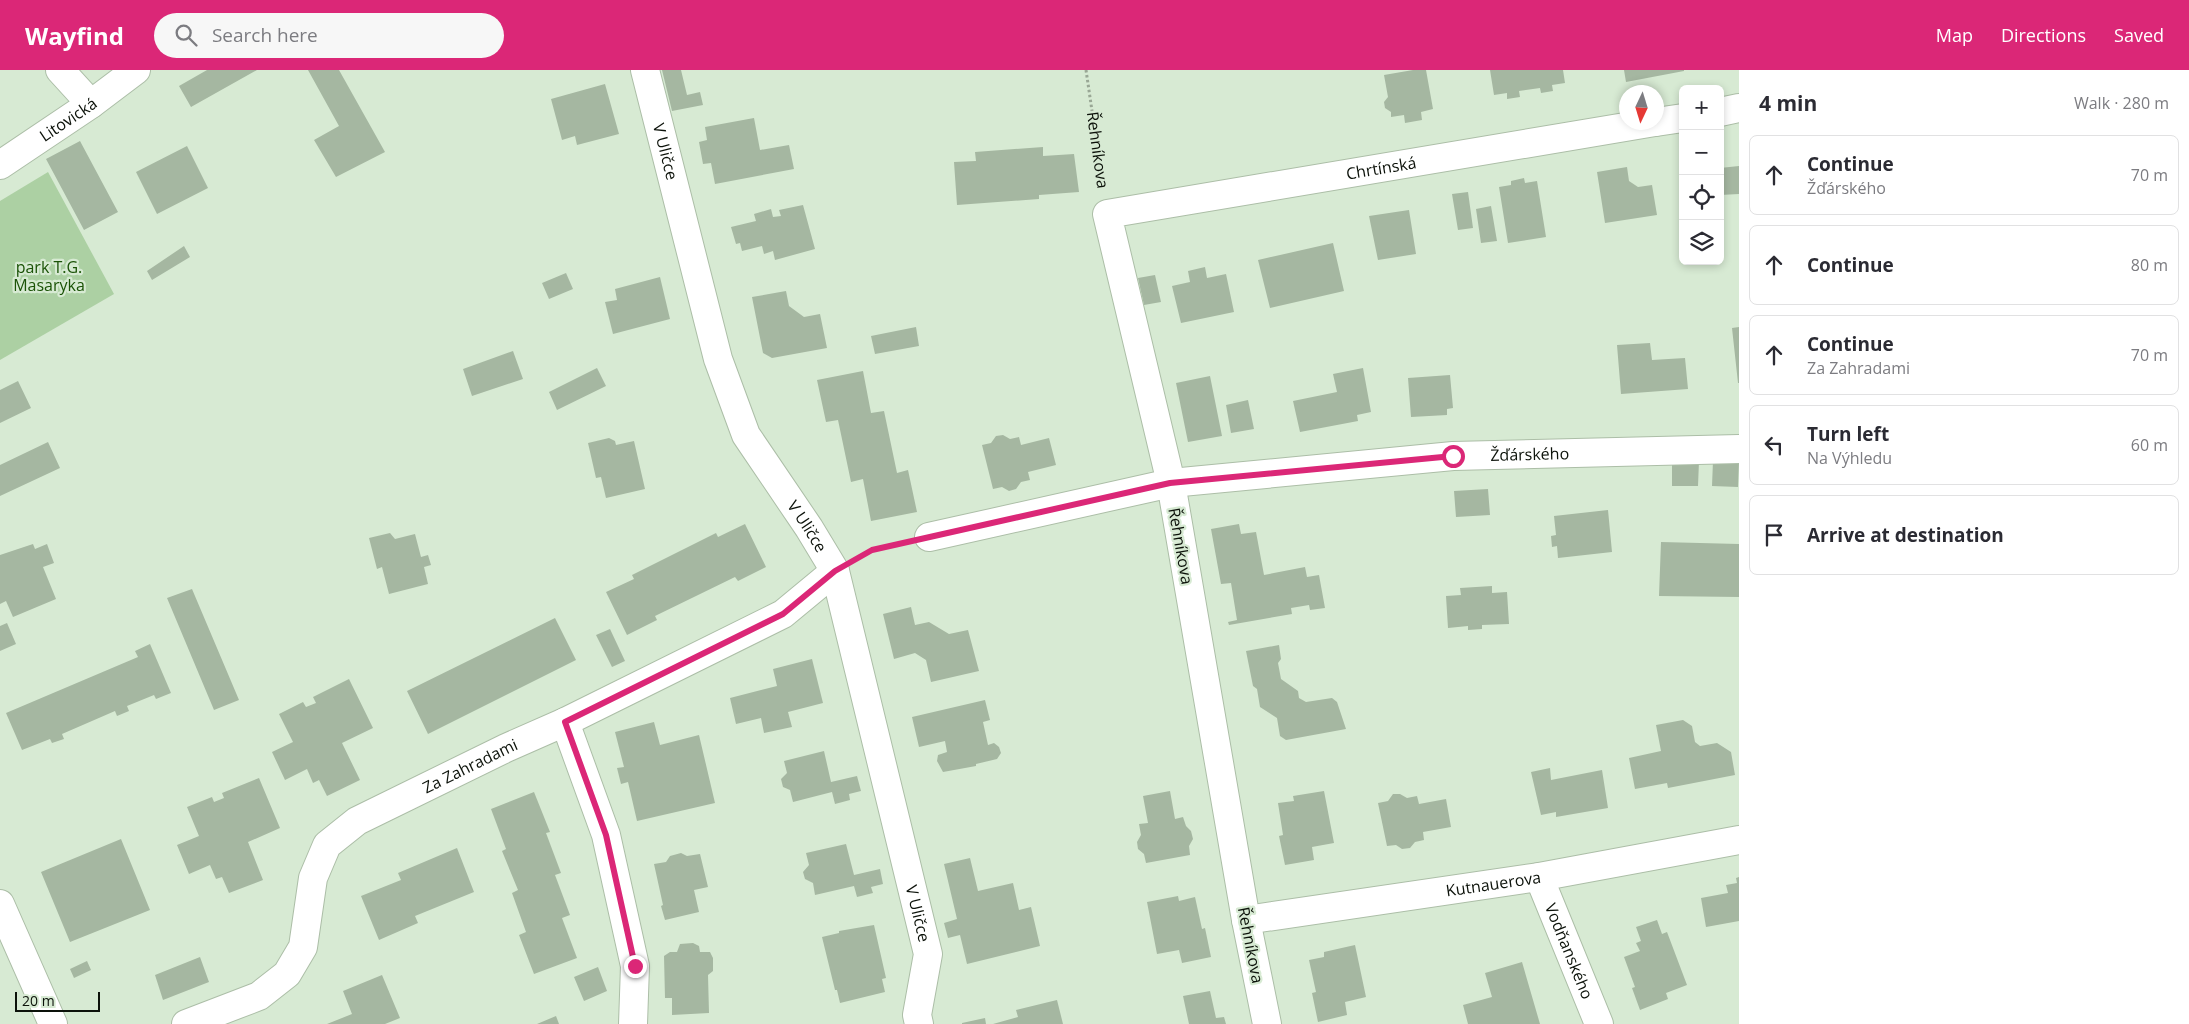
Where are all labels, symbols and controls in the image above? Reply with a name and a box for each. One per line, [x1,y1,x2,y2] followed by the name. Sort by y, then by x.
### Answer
[154,13,504,58] search box
[25,19,124,52] text: Wayfind
[172,21,200,49] icon: search
[212,22,318,48] text: Search here
[1936,23,1973,47] text: Map
[2001,23,2086,47] text: Directions
[2114,23,2164,47] text: Saved
[1619,85,1664,130] north arrow
[1679,85,1724,265] map controls
[1679,85,1724,130] button: +
[1759,89,1817,117] text: 4 min
[35,92,101,147] street label: Litovická
[2074,92,2169,114] text: Walk · 280 m
[1082,110,1114,190] street label: Řehníkova
[648,121,683,182] street label: V Uličce
[1679,130,1724,175] button: −
[1344,151,1418,185] street label: Chrtínská
[1807,151,1894,177] text: Continue
[1760,161,1788,189] icon: ahead
[2131,164,2168,186] text: 70 m
[1679,175,1724,220] button: locate
[1807,177,1886,199] text: Žďárského
[1679,220,1724,265] button: layers
[1760,251,1788,279] icon: ahead
[1807,252,1894,278] text: Continue
[2131,254,2168,276] text: 80 m
[13,256,85,296] park label: park T.G. Masaryka
[1807,331,1894,357] text: Continue
[1760,341,1788,369] icon: ahead
[2131,344,2168,366] text: 70 m
[1807,357,1910,379] text: Za Zahradami
[1807,421,1889,447] text: Turn left
[1760,431,1788,459] icon: left
[2131,434,2168,456] text: 60 m
[1490,442,1569,466] street label: Žďárského
[1442,445,1465,468] route start
[1807,447,1892,469] text: Na Výhledu
[782,496,832,556] street label: V Uličce
[1163,506,1199,586] street label: Řehníkova
[1760,521,1788,549] icon: arrive
[1807,522,2004,548] text: Arrive at destination
[419,733,521,798] street label: Za Zahradami
[1444,866,1542,902] street label: Kutnauerova
[901,883,936,944] street label: V Uličce
[1540,900,1599,1002] street label: Vodňanského
[1233,905,1269,985] street label: Řehníkova
[624,955,647,978] route end
[15,989,100,1012] scale bar
[22,991,55,1010] text: 20 m

